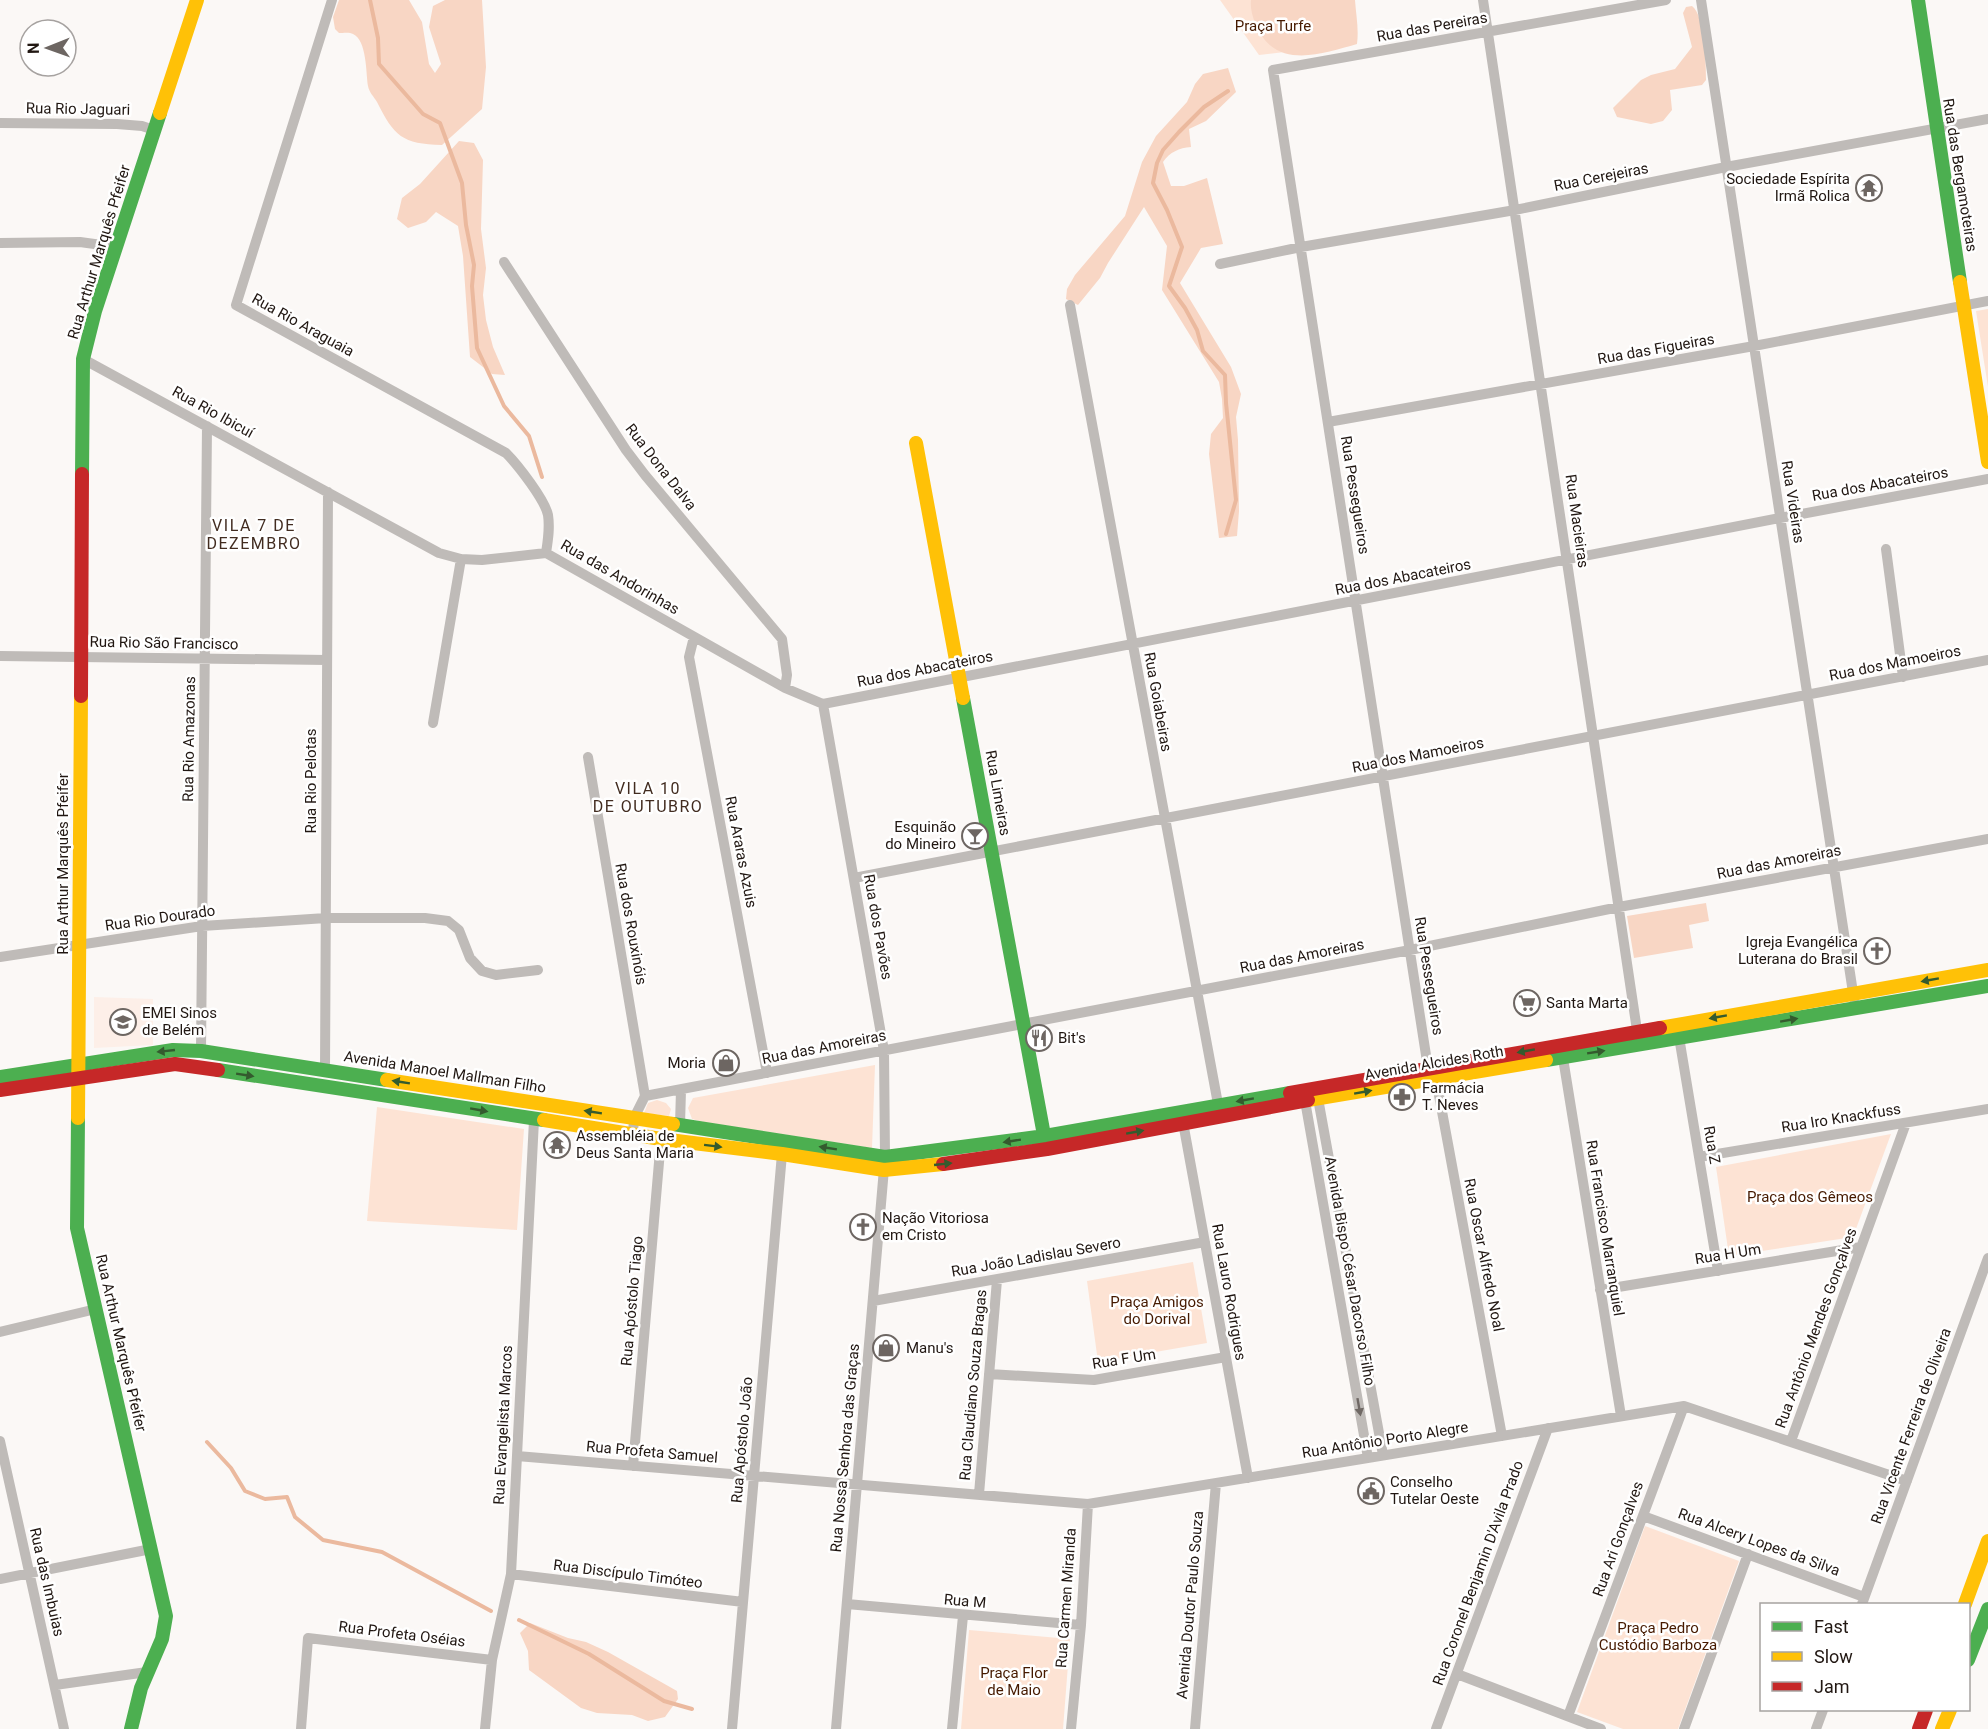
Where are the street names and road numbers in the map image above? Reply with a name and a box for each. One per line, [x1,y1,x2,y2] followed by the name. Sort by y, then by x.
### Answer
[1375,8,1489,46] street label: Rua das Pereiras
[1939,97,1981,253] street label: Rua das Bergamoteiras
[26,99,130,119] street label: Rua Rio Jaguari
[1552,159,1650,195] street label: Rua Cerejeiras
[64,163,134,341] street label: Rua Arthur Marquês Pfeifer
[249,290,357,360] street label: Rua Rio Araguaia
[1596,330,1716,368] street label: Rua das Figueiras
[169,382,258,442] street label: Rua Rio Ibicuí
[622,420,700,514] street label: Rua Dona Dalva
[1337,434,1373,556] street label: Rua Pessegueiros
[1778,459,1808,545] street label: Rua Videiras
[1810,463,1950,505] street label: Rua dos Abacateiros
[1562,473,1592,569] street label: Rua Macieiras
[558,536,682,618] street label: Rua das Andorinhas
[1334,555,1472,599] street label: Rua dos Abacateiros
[89,633,239,653] street label: Rua Rio São Francisco
[1828,641,1962,685] street label: Rua dos Mamoeiros
[856,647,994,691] street label: Rua dos Abacateiros
[1140,651,1176,753] street label: Rua Goiabeiras
[179,676,199,802] street label: Rua Rio Amazonas
[302,729,320,833] street label: Rua Rio Pelotas
[1351,733,1485,777] street label: Rua dos Mamoeiros
[982,749,1014,837] street label: Rua Limeiras
[54,773,72,955] street label: Rua Arthur Marquês Pfeifer
[721,795,761,909] street label: Rua Araras Azuis
[1715,841,1843,883] street label: Rua das Amoreiras
[611,862,651,986] street label: Rua dos Rouxinóis
[860,873,896,981] street label: Rua dos Pavões
[104,901,216,935] street label: Rua Rio Dourado
[1411,915,1447,1037] street label: Rua Pessegueiros
[1238,935,1366,977] street label: Rua das Amoreiras
[760,1026,888,1068] street label: Rua das Amoreiras
[1363,1042,1505,1084] street label: Avenida Alcides Roth
[343,1047,547,1097] street label: Avenida Manoel Mallman Filho
[1780,1100,1902,1136] street label: Rua Iro Knackfuss
[1700,1125,1724,1165] street label: Rua Z
[1582,1139,1628,1317] street label: Rua Francisco Marranquiel
[1321,1155,1379,1387] street label: Avenida Bispo César Dacorso Filho
[1460,1177,1508,1333] street label: Rua Oscar Alfredo Noal
[1208,1222,1250,1362] street label: Rua Lauro Rodrigues
[1771,1225,1861,1431] street label: Rua Antônio Mendes Gonçalves
[950,1233,1122,1281] street label: Rua João Ladislau Severo
[617,1235,647,1367] street label: Rua Apóstolo Tiago
[1694,1240,1762,1268] street label: Rua H Um
[92,1253,150,1433] street label: Rua Arthur Marquês Pfeifer
[956,1289,990,1481] street label: Rua Claudiano Souza Bragas
[1867,1326,1955,1526] street label: Rua Vicente Ferreira de Oliveira
[827,1343,863,1553] street label: Rua Nossa Senhora das Graças
[490,1345,516,1505] street label: Rua Evangelista Marcos
[1091,1345,1157,1373] street label: Rua F Um
[728,1376,756,1504] street label: Rua Apóstolo João
[1301,1418,1469,1462] street label: Rua Antônio Porto Alegre
[585,1437,719,1467] street label: Rua Profeta Samuel
[1429,1458,1527,1688] street label: Rua Coronel Benjamin D'Avila Prado
[1589,1479,1647,1599] street label: Rua Ari Gonçalves
[1676,1504,1842,1580] street label: Rua Alcery Lopes da Silva
[1173,1510,1207,1700] street label: Avenida Doutor Paulo Souza
[26,1526,68,1638] street label: Rua das Imbuias
[1052,1527,1080,1669] street label: Rua Carmen Miranda
[552,1556,704,1592] street label: Rua Discípulo Timóteo
[943,1590,987,1612] street label: Rua M
[338,1617,466,1651] street label: Rua Profeta Oséias

